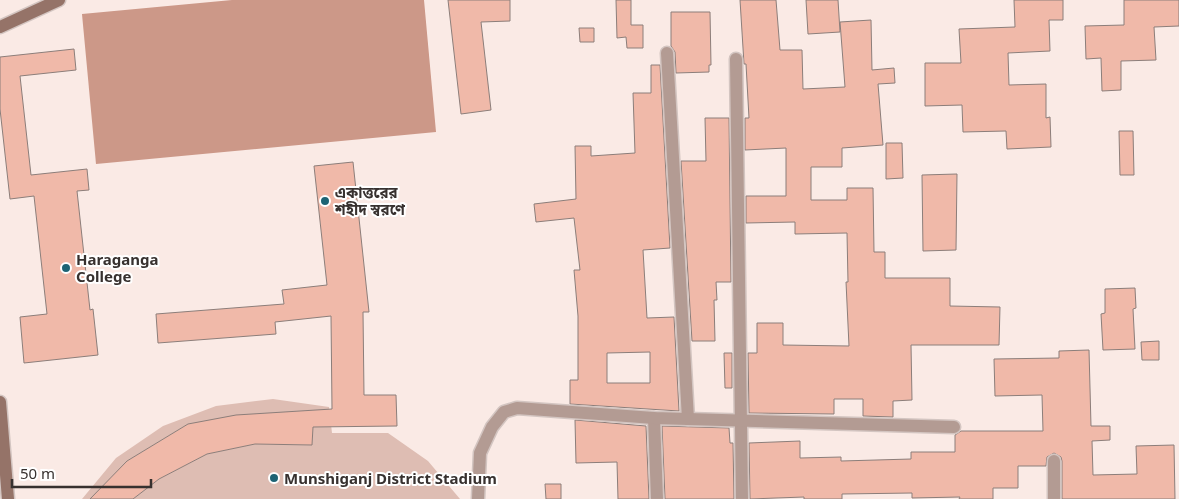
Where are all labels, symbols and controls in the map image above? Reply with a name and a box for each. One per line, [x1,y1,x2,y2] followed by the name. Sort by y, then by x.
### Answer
[334,182,405,219] place label: একাত্তরের শহীদ স্বরণে
[319,195,331,207] marker: একাত্তরের শহীদ স্বরণে
[76,249,159,286] place label: Haraganga College
[60,262,72,274] marker: Haraganga College
[12,456,151,488] scale bar
[20,463,55,483] text: 50 m
[284,468,497,488] place label: Munshiganj District Stadium
[268,472,280,484] marker: Munshiganj District Stadium

